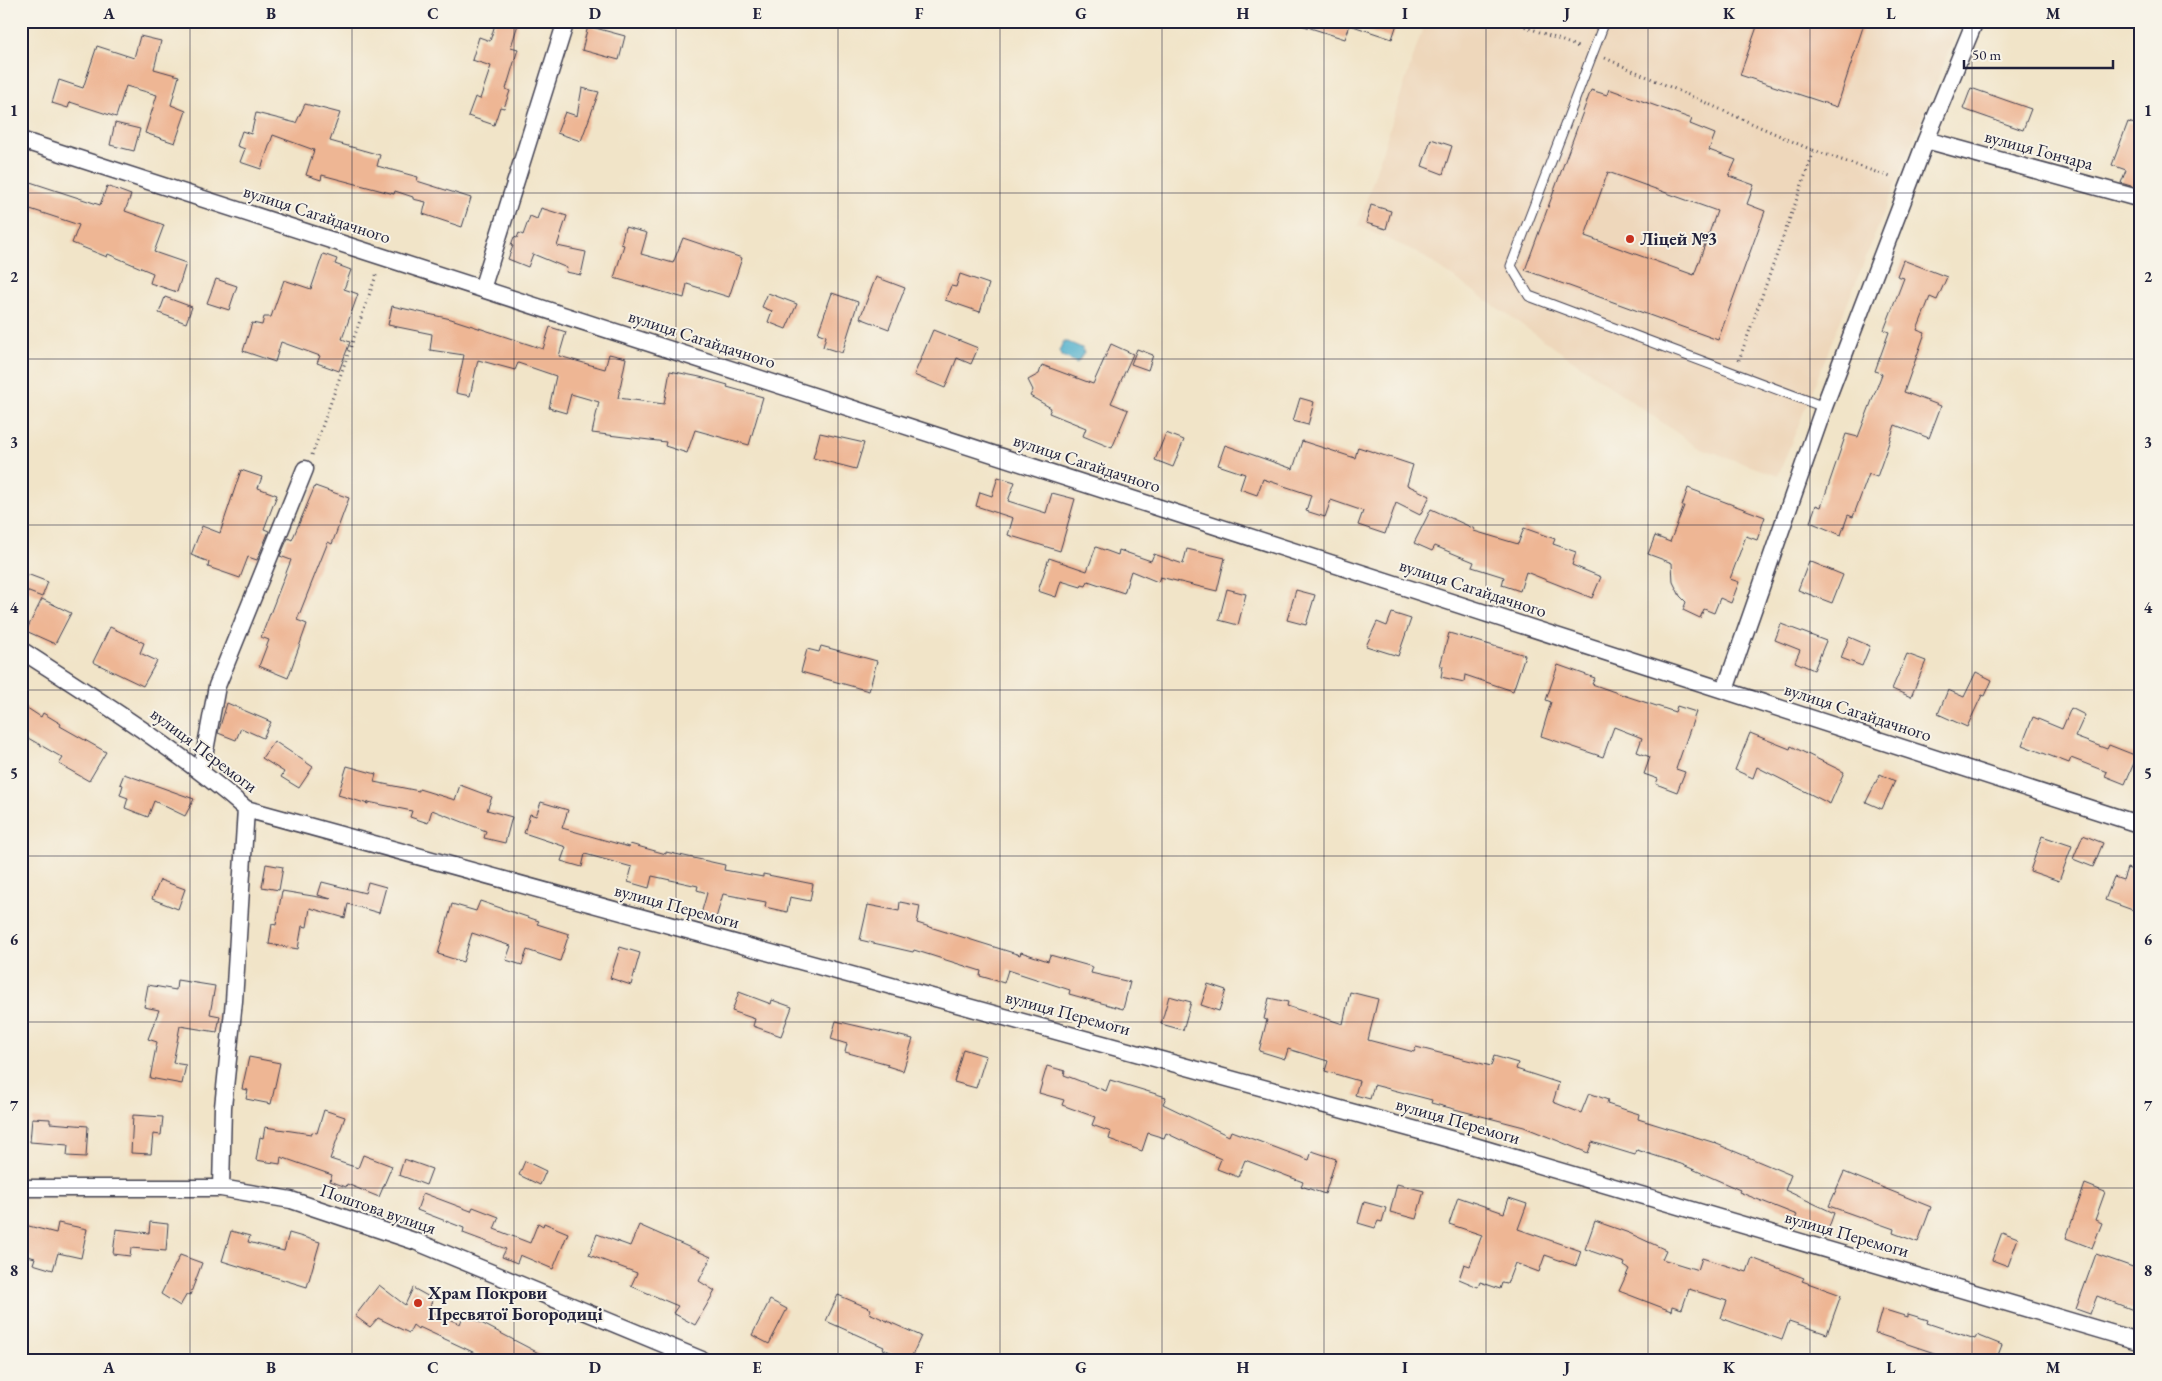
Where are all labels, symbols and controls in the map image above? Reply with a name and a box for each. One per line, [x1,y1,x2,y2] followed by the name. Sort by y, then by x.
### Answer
[102,3,115,24] text: A
[266,3,276,24] text: B
[427,3,439,24] text: C
[589,3,601,24] text: D
[752,3,762,24] text: E
[915,3,924,24] text: F
[1075,3,1087,24] text: G
[1237,3,1250,24] text: H
[1402,3,1408,24] text: I
[1562,3,1570,24] text: J
[1723,3,1736,24] text: K
[1886,3,1896,24] text: L
[2046,3,2061,24] text: M
[1964,38,2113,70] scale bar
[1972,45,2001,64] text: 50 m
[10,100,18,121] text: 1
[2144,100,2152,121] text: 1
[1982,124,2097,175] street label: вулиця Гончара
[241,179,394,248] street label: вулиця Сагайдачного
[1640,227,1717,250] place label: Ліцей №3
[1624,233,1636,245] marker: Ліцей №3
[10,266,19,287] text: 2
[2144,266,2153,287] text: 2
[626,304,779,373] street label: вулиця Сагайдачного
[1011,428,1164,497] street label: вулиця Сагайдачного
[10,432,18,453] text: 3
[2144,432,2152,453] text: 3
[1397,553,1550,622] street label: вулиця Сагайдачного
[10,597,19,618] text: 4
[2144,597,2153,618] text: 4
[1782,677,1935,746] street label: вулиця Сагайдачного
[146,702,263,798] street label: вулиця Перемоги
[10,763,18,784] text: 5
[2144,763,2152,784] text: 5
[612,878,742,933] street label: вулиця Перемоги
[10,929,19,950] text: 6
[2144,929,2153,950] text: 6
[1003,985,1133,1040] street label: вулиця Перемоги
[1393,1092,1523,1149] street label: вулиця Перемоги
[10,1095,19,1116] text: 7
[2144,1095,2153,1116] text: 7
[317,1178,439,1239] street label: Поштова вулиця
[1782,1205,1912,1262] street label: вулиця Перемоги
[10,1260,18,1281] text: 8
[2144,1260,2152,1281] text: 8
[427,1281,604,1325] place label: Храм Покрови Пресвятої Богородиці
[412,1297,424,1309] marker: Храм Покрови Пресвятої Богородиці
[102,1357,115,1378] text: A
[266,1357,276,1378] text: B
[427,1357,439,1378] text: C
[589,1357,601,1378] text: D
[752,1357,762,1378] text: E
[915,1357,924,1378] text: F
[1075,1357,1087,1378] text: G
[1237,1357,1250,1378] text: H
[1402,1357,1408,1378] text: I
[1562,1357,1570,1378] text: J
[1723,1357,1736,1378] text: K
[1886,1357,1896,1378] text: L
[2046,1357,2061,1378] text: M

